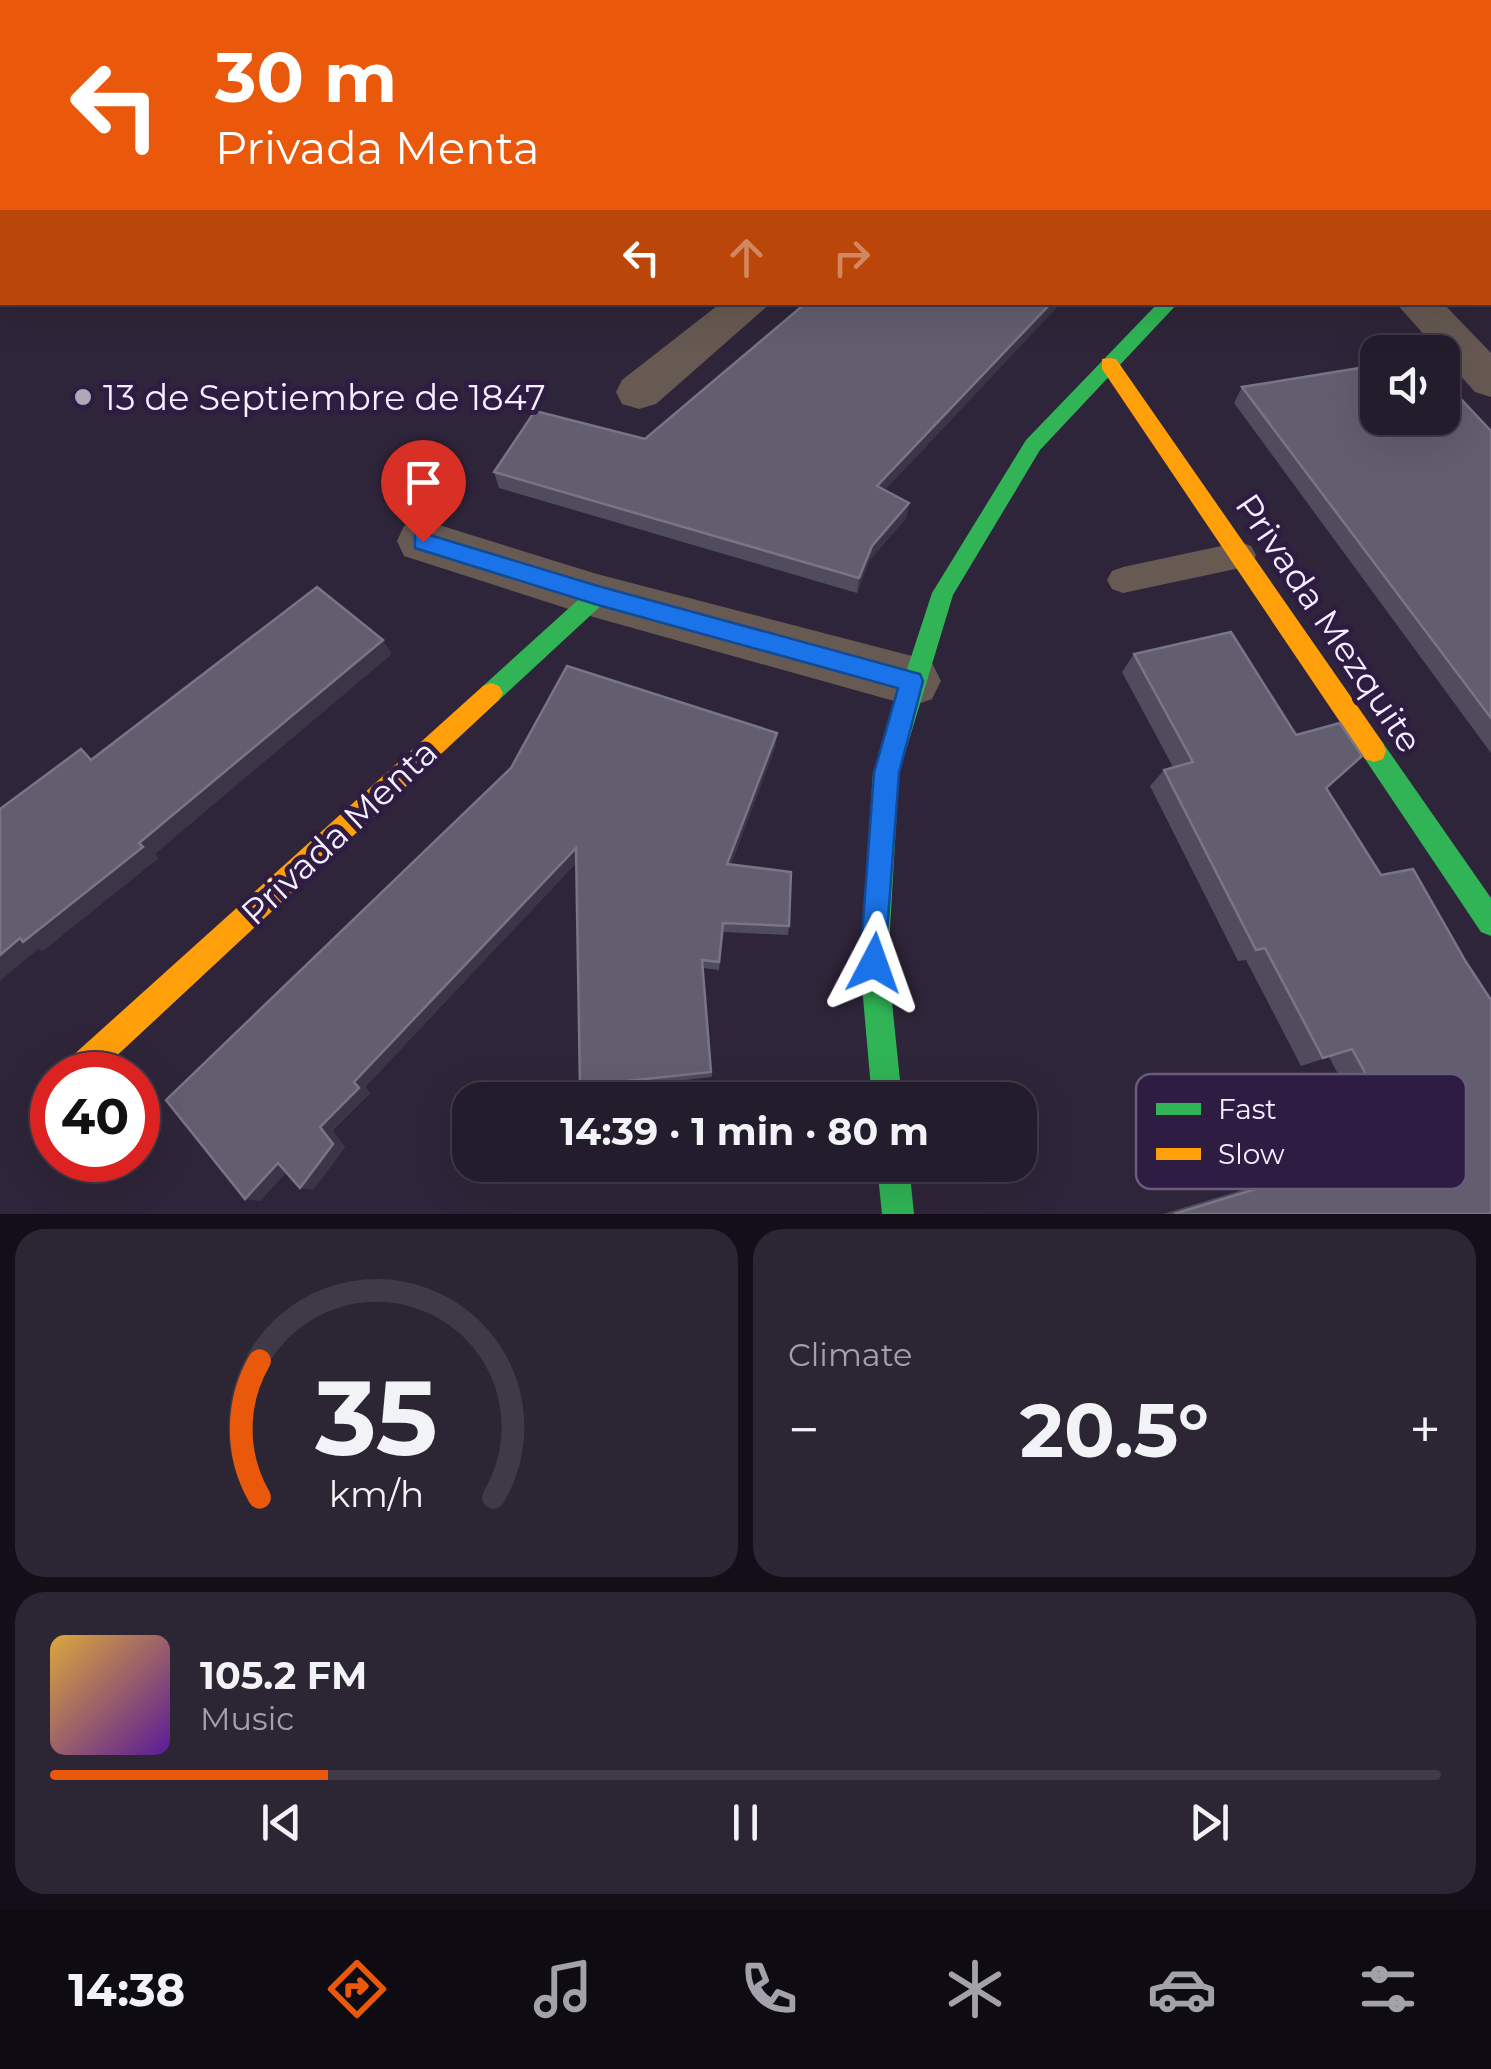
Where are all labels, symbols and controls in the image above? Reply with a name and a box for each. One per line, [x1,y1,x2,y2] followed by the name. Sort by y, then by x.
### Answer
[215,34,397,120] text: 30 m
[50,40,180,170] icon: left
[215,120,540,175] text: Privada Menta
[614,230,669,285] icon: left
[719,230,774,285] icon: ahead
[824,230,879,285] icon: right
[1360,335,1460,435] map controls
[1360,335,1460,435] button: sound
[103,376,546,419] place label: 13 de Septiembre de 1847
[72,386,94,408] marker: 13 de Septiembre de 1847
[381,440,466,543] pin
[396,455,451,510] icon: arrive
[1226,485,1432,761] street label: Privada Mezquite
[232,730,446,934] street label: Privada Menta
[822,911,926,1015] position arrow
[30,1052,160,1182] speed limit sign: 40
[1136,1074,1466,1189] legend
[1218,1092,1277,1126] text: Fast
[560,1108,929,1155] text: 14:39 · 1 min · 80 m
[1218,1137,1285,1171] text: Slow
[788,1335,912,1374] text: Climate
[314,1354,438,1481] text: 35
[1020,1384,1209,1476] text: 20.5°
[788,1396,820,1463] text: −
[1409,1396,1441,1463] text: +
[329,1472,424,1516] text: km/h
[200,1652,367,1699] text: 105.2 FM
[200,1699,294,1738] text: Music
[254,1795,309,1850] icon: previous
[718,1795,773,1850] icon: pause
[1182,1795,1237,1850] icon: next
[322,1954,392,2024] icon: directions
[528,1954,598,2024] icon: music
[734,1954,804,2024] icon: phone
[940,1954,1010,2024] icon: climate
[1147,1954,1217,2024] icon: car
[1353,1954,1423,2024] icon: filters
[68,1962,185,2017] text: 14:38

